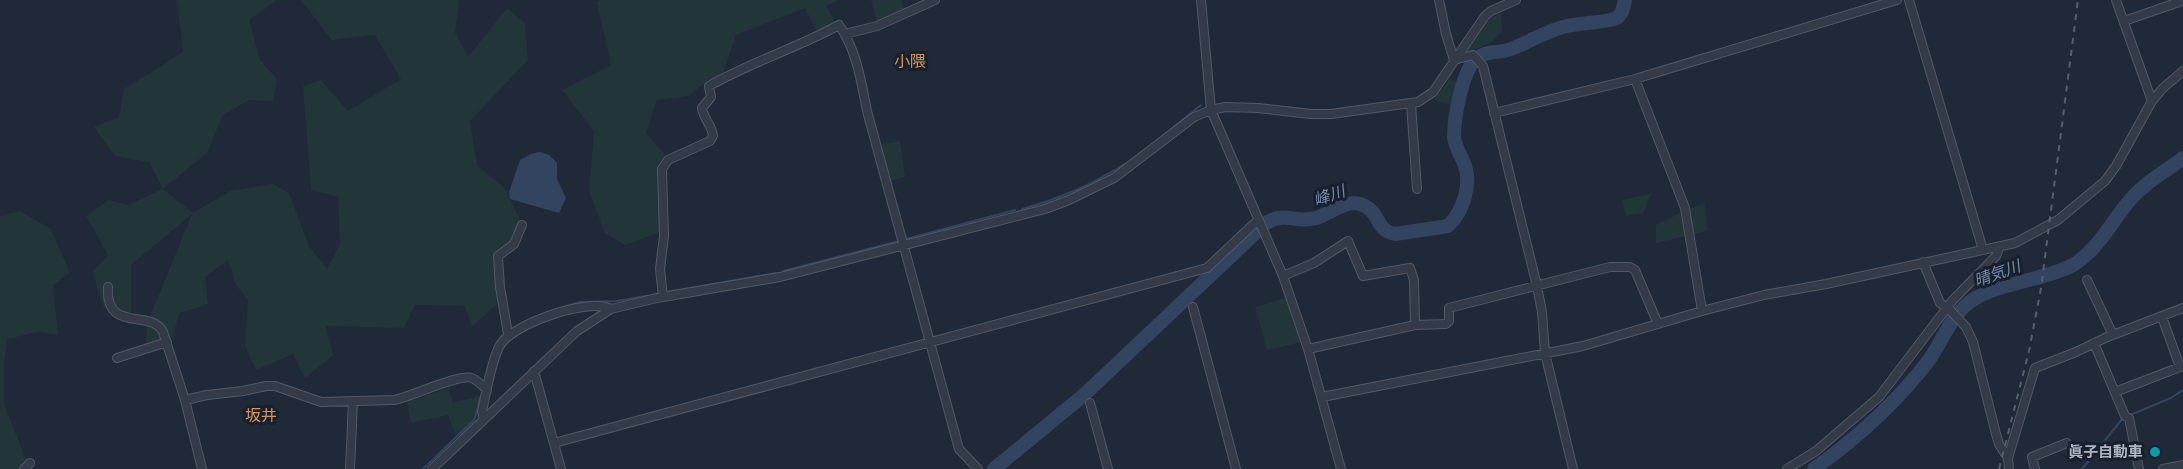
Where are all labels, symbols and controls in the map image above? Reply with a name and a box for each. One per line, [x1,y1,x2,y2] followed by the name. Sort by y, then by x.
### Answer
[894,52,926,72] district label: 小隈
[1311,181,1350,211] water label: 峰川
[1971,256,2025,292] water label: 晴気川
[245,406,277,426] district label: 坂井
[2068,443,2143,461] place label: 眞子自動車
[2148,445,2162,459] marker: 眞子自動車

